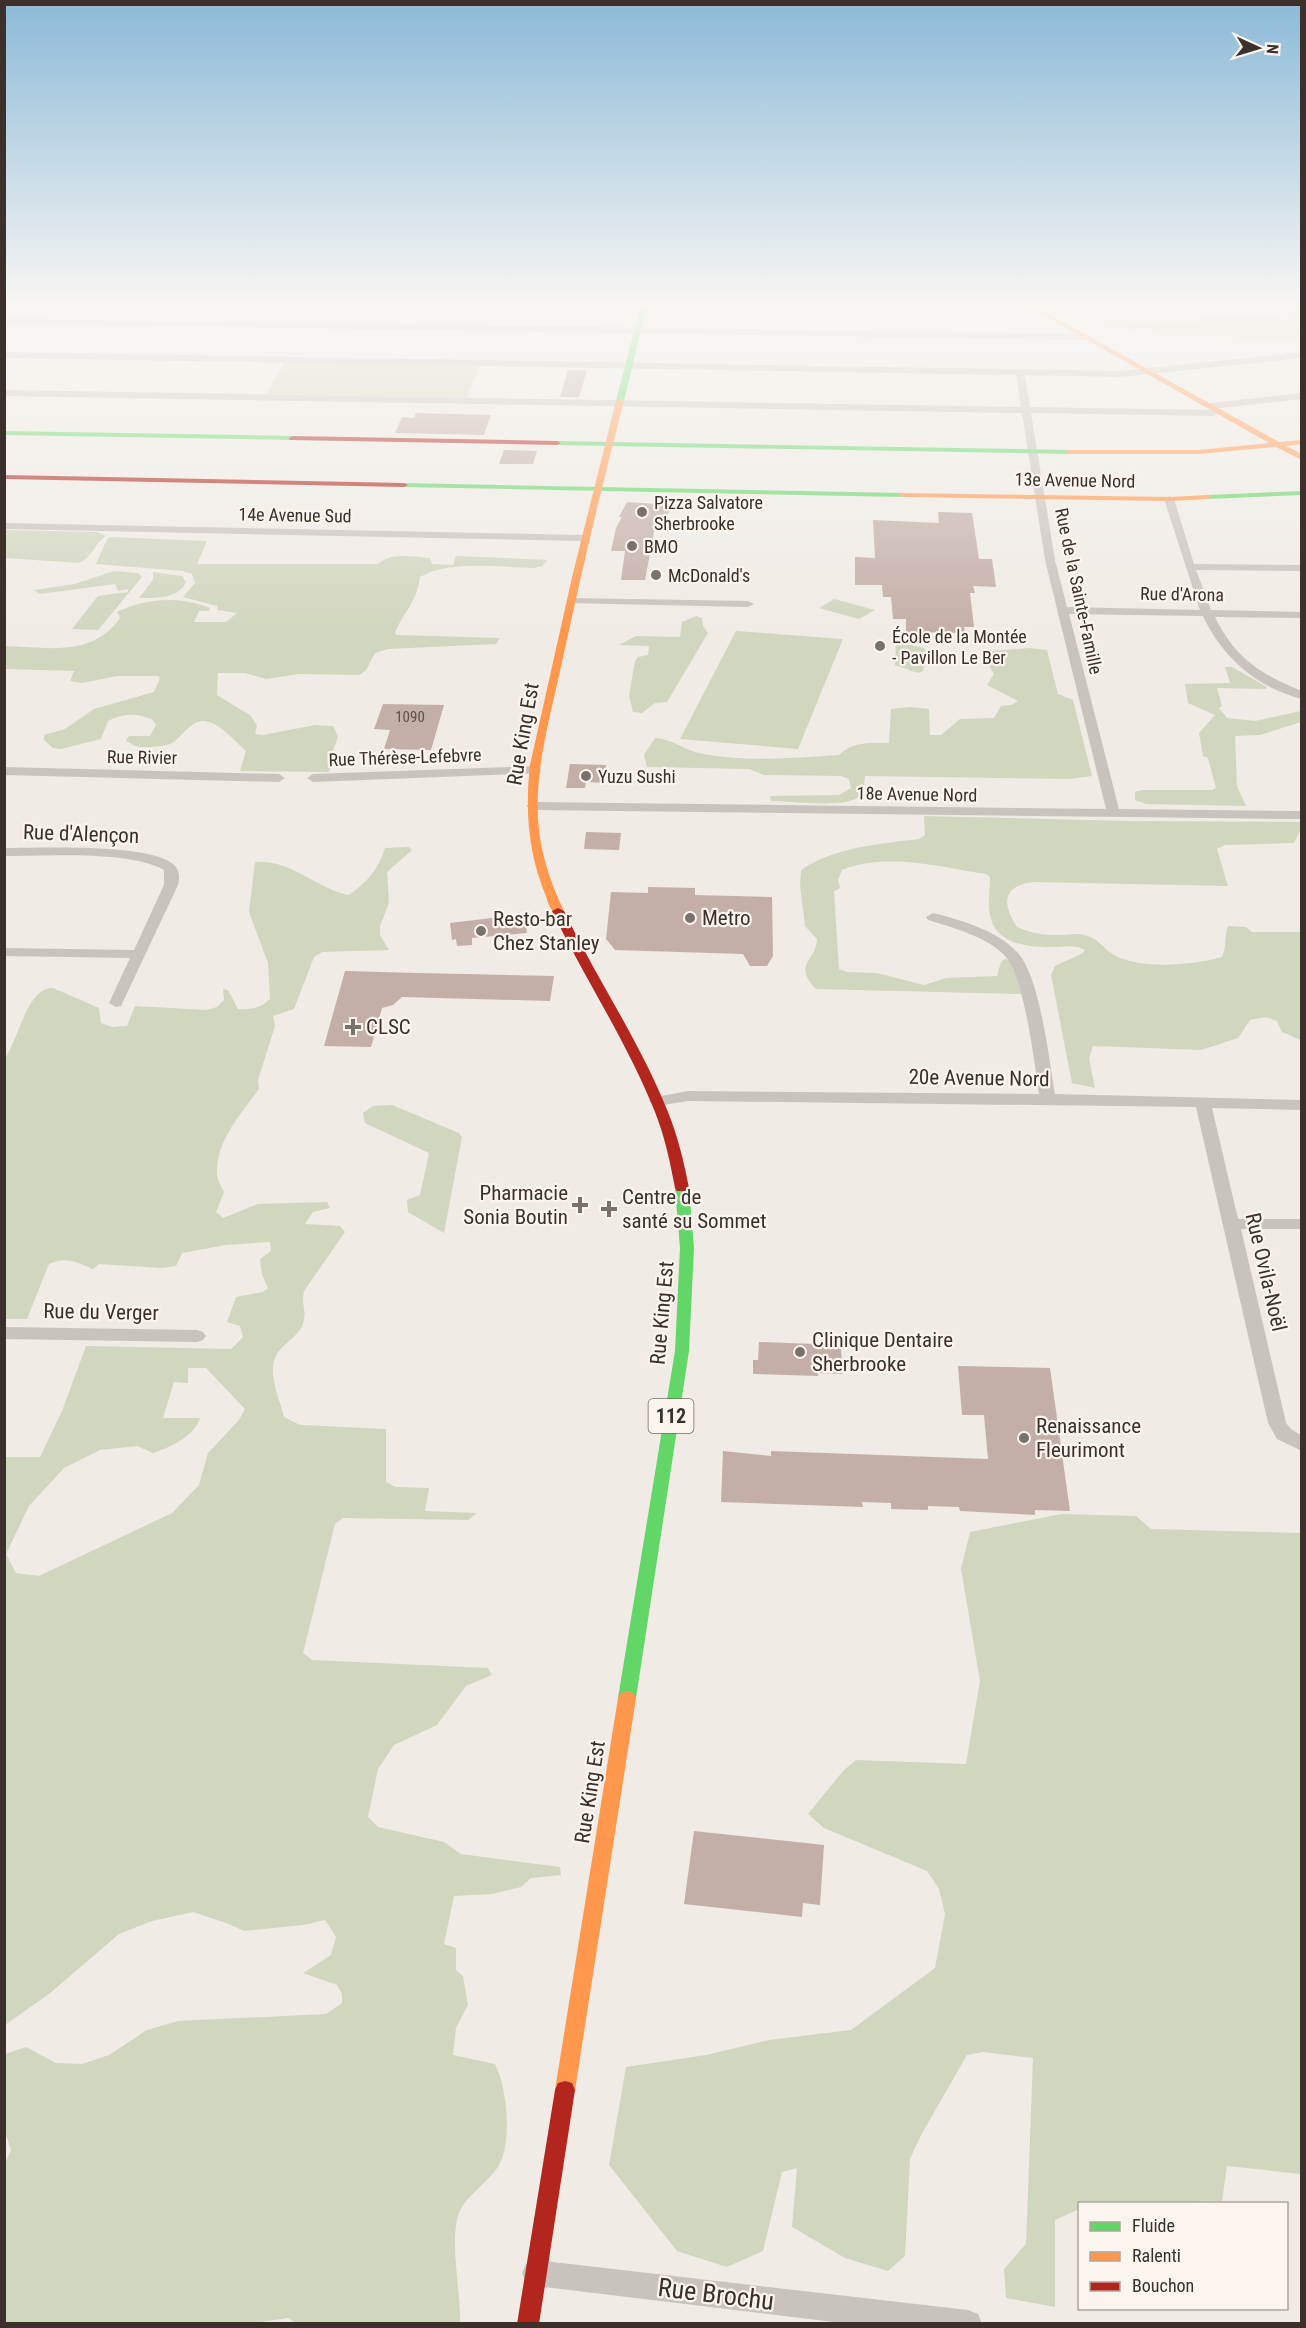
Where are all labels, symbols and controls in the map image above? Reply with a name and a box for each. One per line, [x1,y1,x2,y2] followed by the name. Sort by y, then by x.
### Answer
[1228,18,1288,78] north arrow
[1263,43,1282,55] text: N
[1014,468,1136,492] street label: 13e Avenue Nord
[654,492,763,534] place label: Pizza Salvatore Sherbrooke
[238,504,352,526] street label: 14e Avenue Sud
[635,505,649,519] marker: Pizza Salvatore Sherbrooke
[1051,506,1107,676] street label: Rue de la Sainte-Famille
[644,536,678,557] place label: BMO
[625,539,639,553] marker: BMO
[668,565,750,586] place label: McDonald's
[649,568,663,582] marker: McDonald's
[1140,583,1224,605] street label: Rue d'Arona
[892,626,1027,668] place label: École de la Montée - Pavillon Le Ber
[873,639,887,653] marker: École de la Montée - Pavillon Le Ber
[502,681,544,787] street label: Rue King Est
[395,708,425,726] house number: 1090
[328,744,482,770] street label: Rue Thérèse-Lefebvre
[107,746,178,768] street label: Rue Rivier
[598,766,676,787] place label: Yuzu Sushi
[579,769,593,783] marker: Yuzu Sushi
[856,782,978,806] street label: 18e Avenue Nord
[23,820,139,848] street label: Rue d'Alençon
[702,906,751,930] place label: Metro
[493,907,600,955] place label: Resto-bar Chez Stanley
[683,911,697,925] marker: Metro
[474,924,488,938] marker: Resto-bar Chez Stanley
[366,1015,411,1039] place label: CLSC
[344,1018,362,1036] marker: CLSC
[908,1065,1050,1091] street label: 20e Avenue Nord
[463,1181,568,1229] place label: Pharmacie Sonia Boutin
[622,1185,766,1233] place label: Centre de santé su Sommet
[573,1198,587,1212] marker: Pharmacie Sonia Boutin
[600,1200,618,1218] marker: Centre de santé su Sommet
[1241,1210,1291,1334] street label: Rue Ovila-Noël
[646,1260,678,1366] street label: Rue King Est
[43,1299,159,1325] street label: Rue du Verger
[812,1328,953,1376] place label: Clinique Dentaire Sherbrooke
[793,1345,807,1359] marker: Clinique Dentaire Sherbrooke
[648,1399,694,1433] road number: 112
[1036,1414,1141,1462] place label: Renaissance Fleurimont
[1017,1431,1031,1445] marker: Renaissance Fleurimont
[570,1739,610,1845] street label: Rue King Est
[1078,2202,1288,2310] legend
[1132,2215,1175,2236] text: Fluide
[1132,2245,1181,2266] text: Ralenti
[656,2272,776,2316] street label: Rue Brochu
[1132,2275,1194,2296] text: Bouchon

